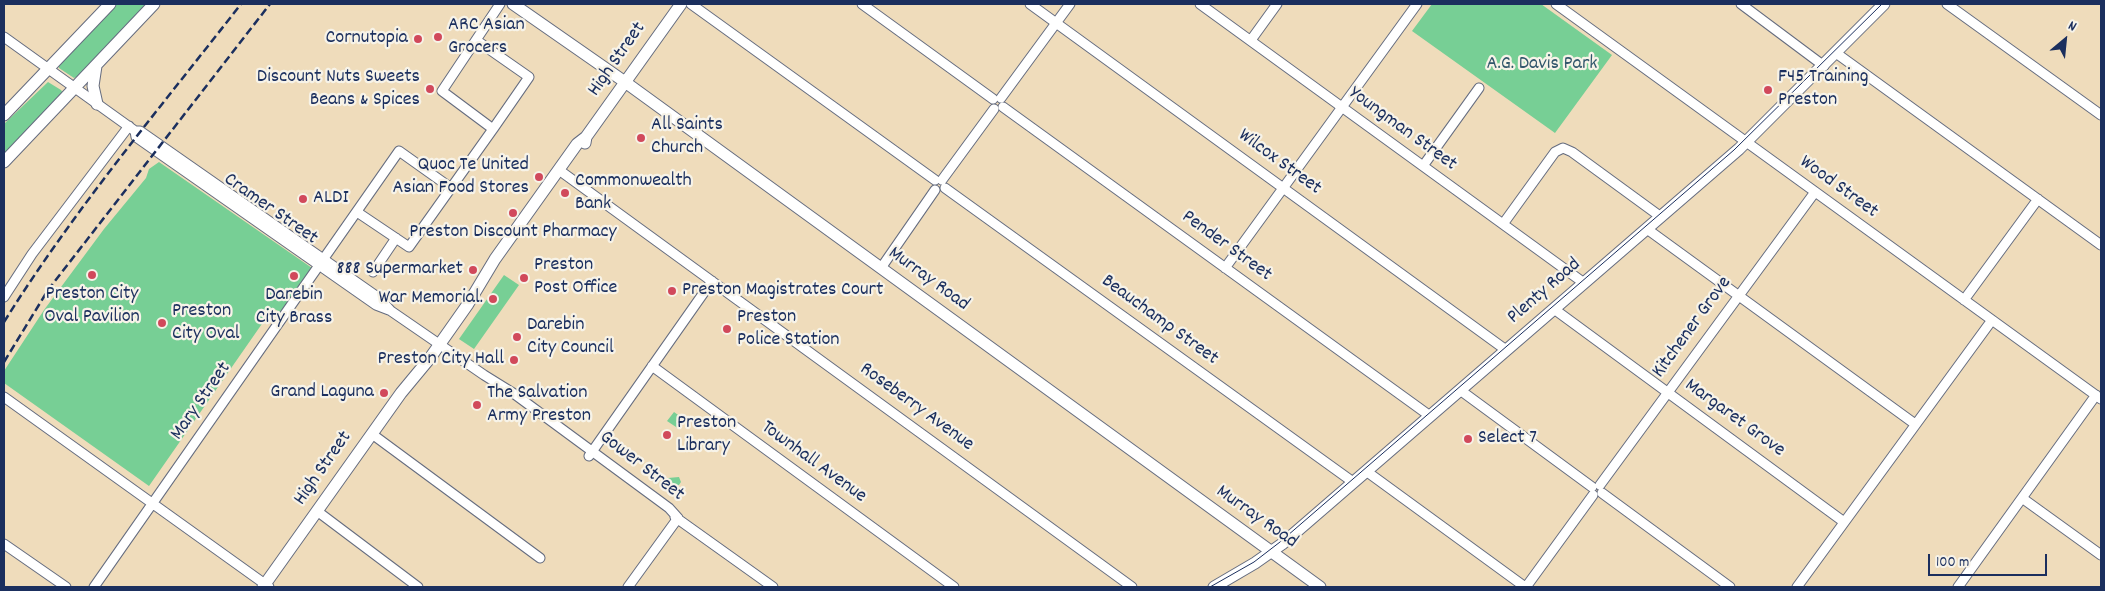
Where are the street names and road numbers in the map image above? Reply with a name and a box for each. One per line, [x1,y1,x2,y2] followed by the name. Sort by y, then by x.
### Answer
[584,18,652,102] street label: High Street
[1343,83,1461,177] street label: Youngman Street
[1233,125,1325,201] street label: Wilcox Street
[1794,151,1882,225] street label: Wood Street
[218,169,322,251] street label: Cramer Street
[1176,206,1276,288] street label: Pender Street
[883,242,973,318] street label: Murray Road
[1503,254,1587,330] street label: Plenty Road
[1096,270,1222,372] street label: Beauchamp Street
[1648,272,1738,384] street label: Kitchener Grove
[166,358,238,446] street label: Mary Street
[854,358,978,458] street label: Roseberry Avenue
[1679,374,1789,464] street label: Margaret Grove
[756,417,870,509] street label: Townhall Avenue
[594,426,688,508] street label: Gower Street
[290,427,358,511] street label: High Street
[1210,481,1302,555] street label: Murray Road

